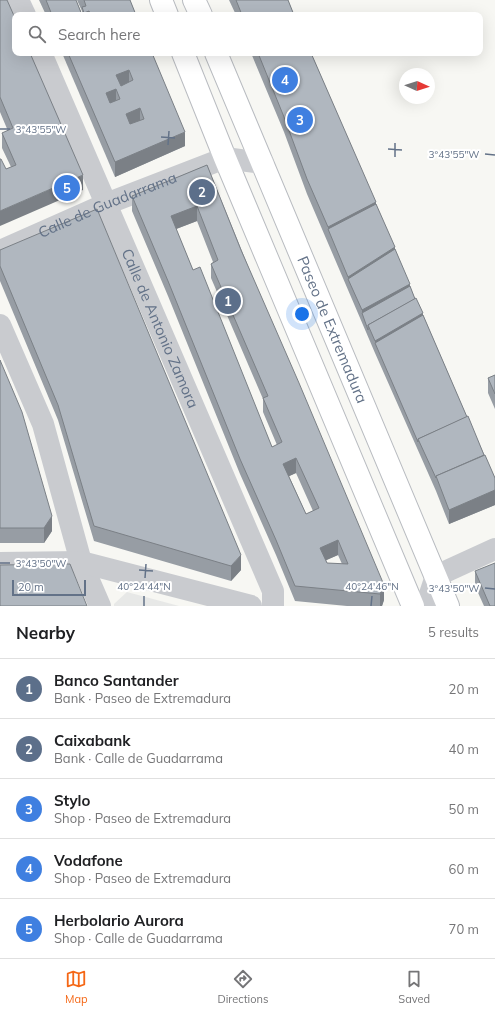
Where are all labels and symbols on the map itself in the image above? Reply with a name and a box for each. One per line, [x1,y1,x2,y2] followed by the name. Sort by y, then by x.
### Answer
[272,65,298,95] pin: 4
[399,68,435,104] north arrow
[287,105,313,135] pin: 3
[16,123,66,136] text: 3°43'55"W
[429,148,479,161] text: 3°43'55"W
[35,168,179,242] street label: Calle de Guadarrama
[54,173,80,203] pin: 5
[189,177,215,207] pin: 2
[118,246,203,411] street label: Calle de Antonio Zamora
[293,253,372,406] street label: Paseo de Extremadura
[215,286,241,316] pin: 1
[292,304,312,324] your location
[16,557,66,570] text: 3°43'50"W
[12,578,86,597] scale bar
[117,580,171,593] text: 40°24'44"N
[345,580,399,593] text: 40°24'46"N
[429,582,479,595] text: 3°43'50"W

